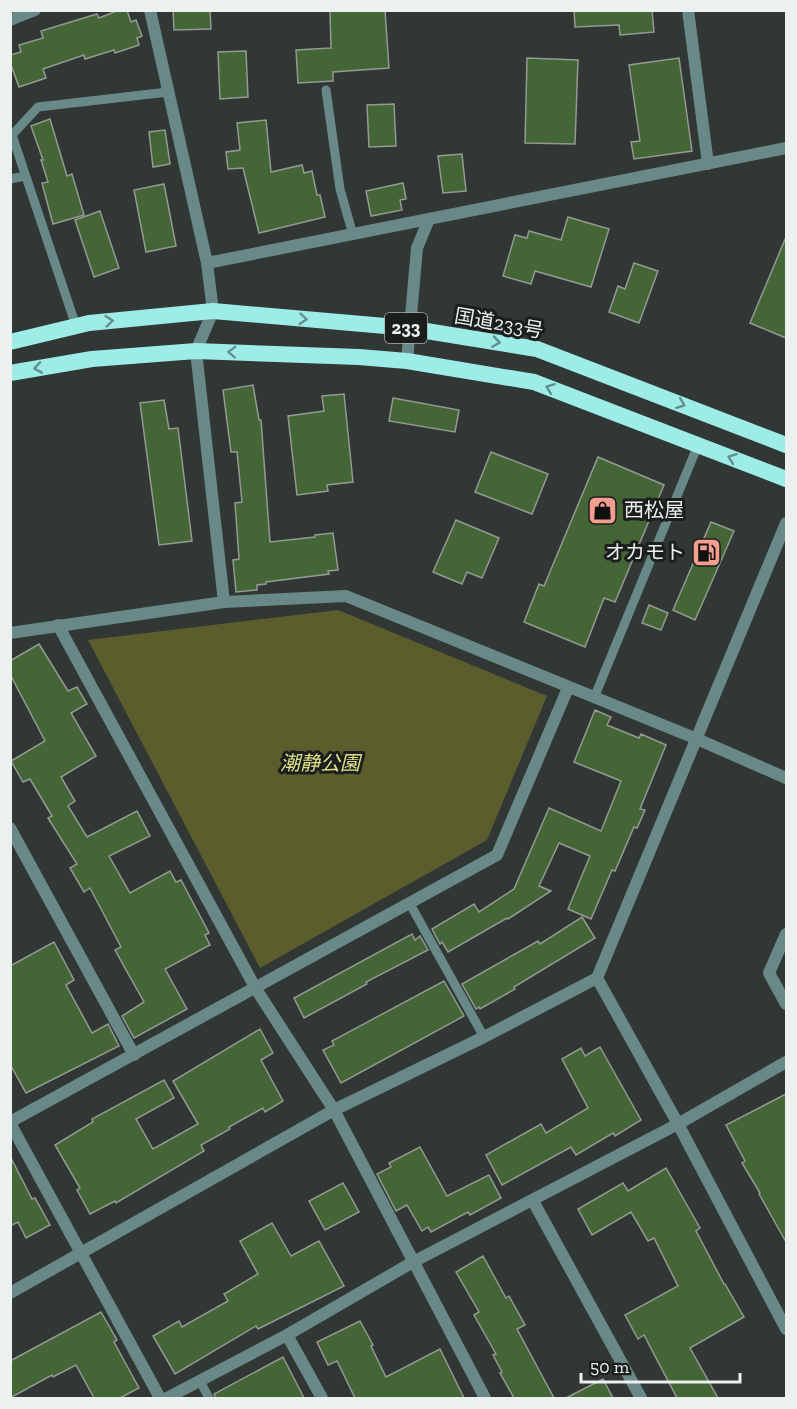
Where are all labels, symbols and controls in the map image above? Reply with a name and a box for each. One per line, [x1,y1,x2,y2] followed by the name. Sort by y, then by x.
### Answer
[453,303,545,343] street label: 国道233号
[298,312,307,325] one-way arrow
[385,313,427,343] road number: 233
[104,315,113,328] one-way arrow
[492,336,501,348] one-way arrow
[227,346,236,358] one-way arrow
[33,362,43,374] one-way arrow
[545,382,556,395] one-way arrow
[675,396,685,409] one-way arrow
[727,453,738,465] one-way arrow
[587,494,619,526] shop icon: 西松屋
[624,498,684,522] place label: 西松屋
[690,536,722,568] fuel station icon: オカモト
[605,540,685,564] place label: オカモト
[280,751,363,775] park label: 潮静公園
[581,1346,740,1384] scale bar
[590,1356,630,1378] text: 50 m

